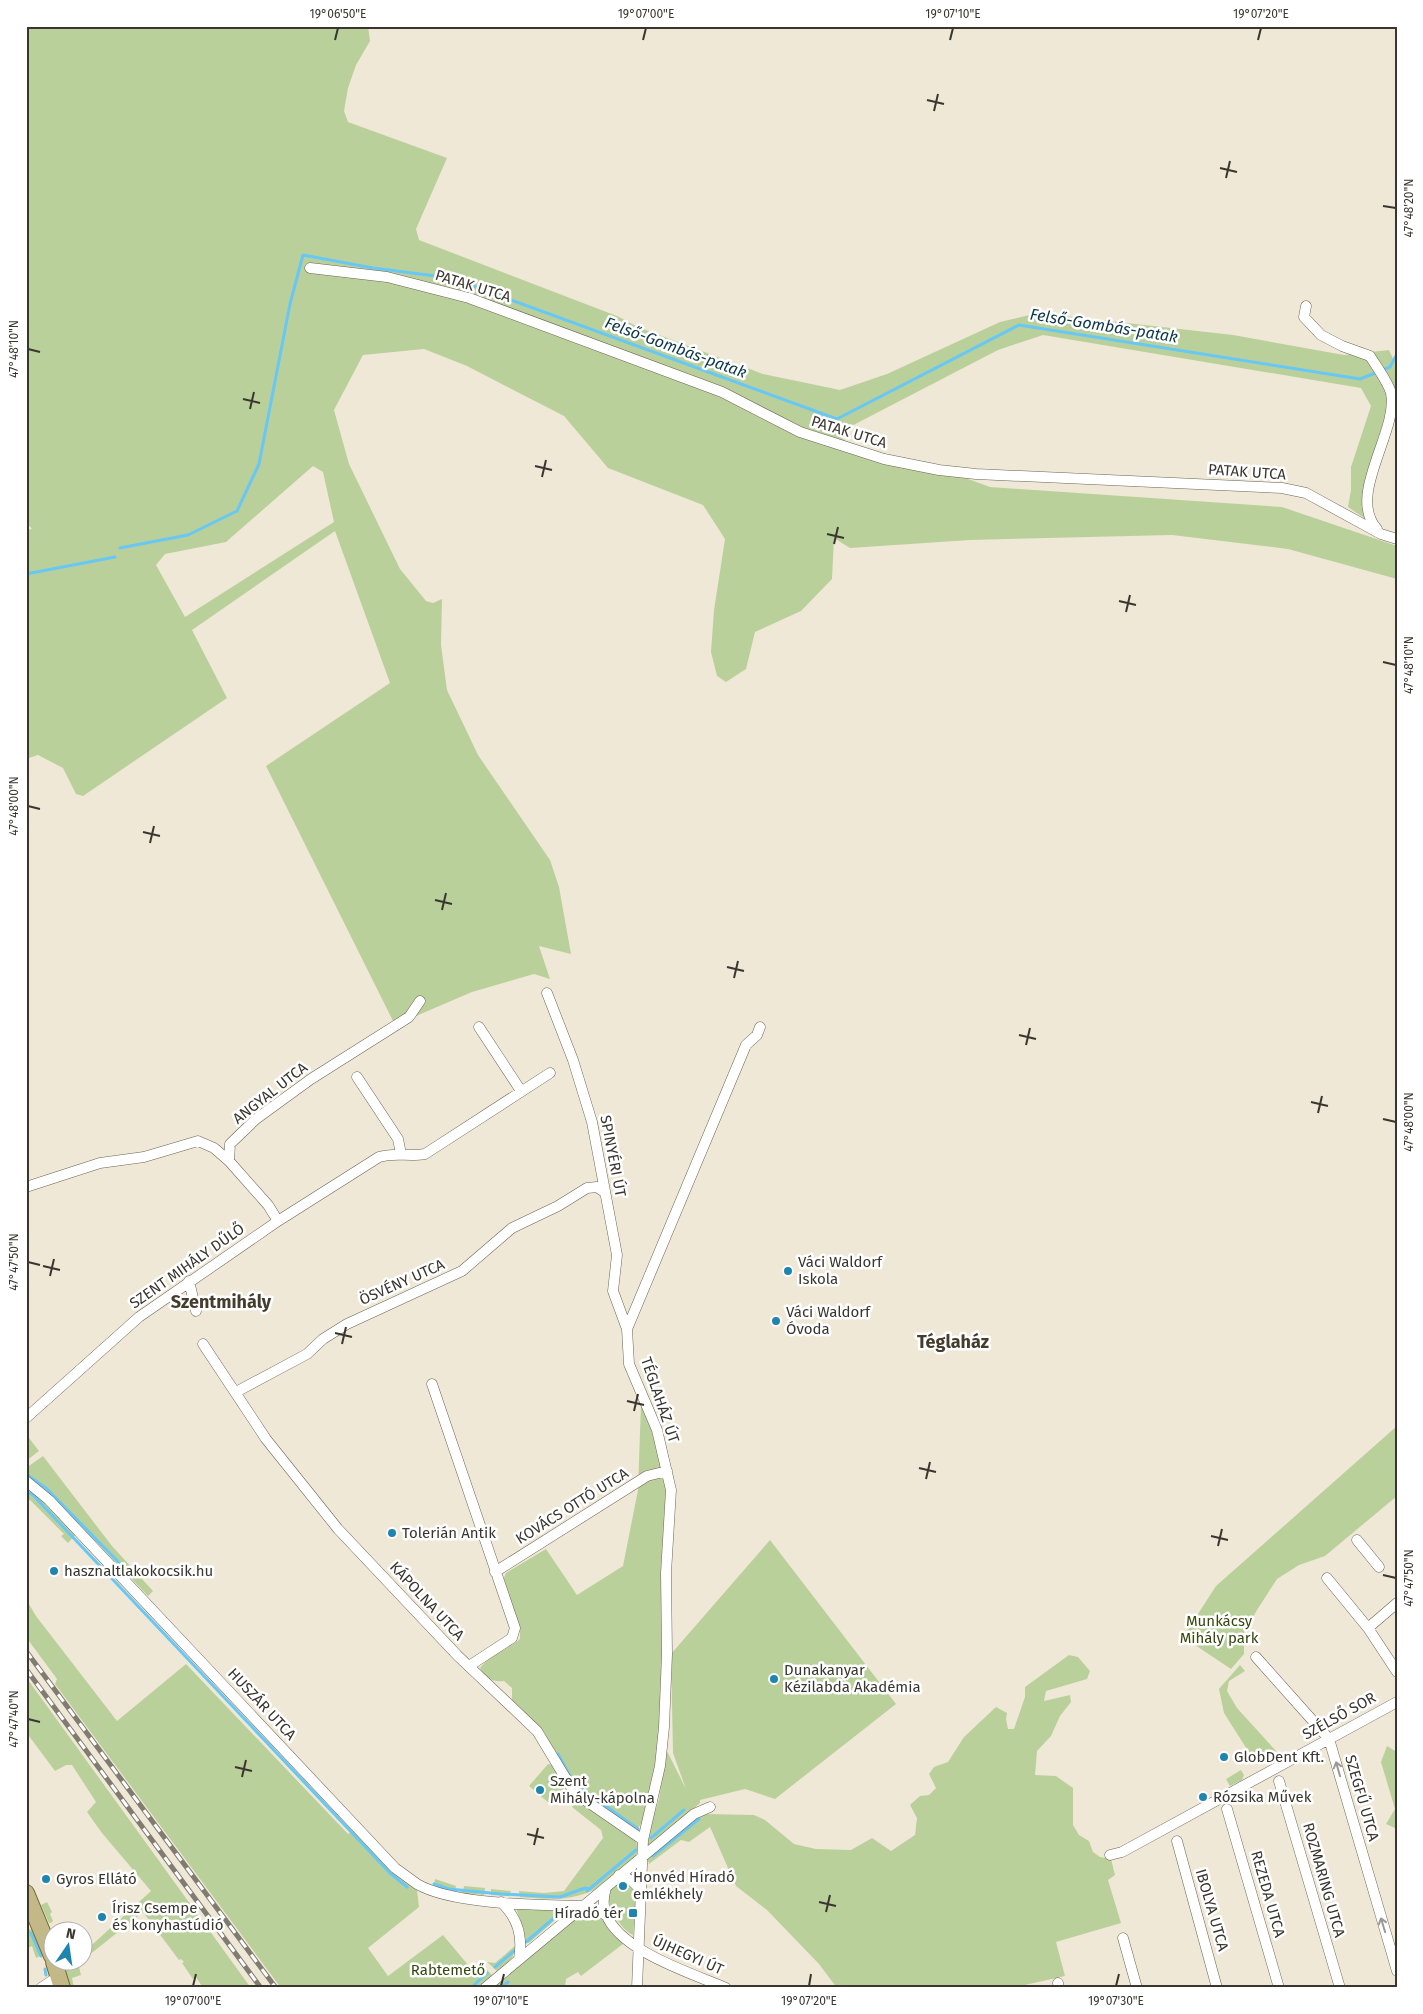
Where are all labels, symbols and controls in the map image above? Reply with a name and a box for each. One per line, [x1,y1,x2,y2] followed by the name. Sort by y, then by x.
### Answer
[309,7,367,21] text: 19°06'50"E
[618,7,674,21] text: 19°07'00"E
[925,7,981,21] text: 19°07'10"E
[1233,7,1289,21] text: 19°07'20"E
[1402,179,1416,237] text: 47°48'20"N
[433,266,513,306] street label: PATAK UTCA
[1029,304,1179,347] water label: Felső-Gombás-patak
[602,313,750,382] water label: Felső-Gombás-patak
[7,320,21,378] text: 47°48'10"N
[809,412,889,452] street label: PATAK UTCA
[1207,460,1287,484] street label: PATAK UTCA
[1402,636,1416,694] text: 47°48'10"N
[7,776,21,836] text: 47°48'00"N
[229,1058,311,1128] street label: ANGYAL UTCA
[1402,1092,1416,1152] text: 47°48'00"N
[596,1114,630,1199] street label: SPINYÉRI ÚT
[126,1220,248,1312] street label: SZENT MIHÁLY DŰLŐ
[7,1233,21,1291] text: 47°47'50"N
[798,1253,883,1288] place label: Váci Waldorf Iskola
[357,1255,448,1309] street label: ÖSVÉNY UTCA
[782,1265,794,1277] marker: Váci Waldorf Iskola
[171,1291,272,1313] district label: Szentmihály
[786,1303,871,1338] place label: Váci Waldorf Óvoda
[770,1315,782,1327] marker: Váci Waldorf Óvoda
[917,1331,989,1353] district label: Téglaház
[637,1355,683,1445] street label: TÉGLAHÁZ ÚT
[512,1464,632,1548] street label: KOVÁCS OTTÓ UTCA
[402,1524,496,1542] place label: Tolerián Antik
[386,1527,398,1539] marker: Tolerián Antik
[1402,1549,1416,1607] text: 47°47'50"N
[386,1558,468,1644] street label: KÁPOLNA UTCA
[64,1562,213,1580] place label: hasznaltlakokocsik.hu
[48,1565,60,1577] marker: hasznaltlakokocsik.hu
[1180,1612,1259,1647] park label: Munkácsy Mihály park
[784,1661,921,1696] place label: Dunakanyar Kézilabda Akadémia
[224,1664,300,1744] street label: HUSZÁR UTCA
[768,1673,780,1685] marker: Dunakanyar Kézilabda Akadémia
[1299,1688,1379,1744] street label: SZÉLSŐ SOR
[7,1690,21,1748] text: 47°47'40"N
[1234,1748,1324,1766] place label: GlobDent Kft.
[1218,1751,1230,1763] marker: GlobDent Kft.
[1341,1753,1383,1843] street label: SZEGFŰ UTCA
[1332,1761,1342,1777] one-way arrow
[550,1772,655,1807] place label: Szent Mihály-kápolna
[534,1784,546,1796] marker: Szent Mihály-kápolna
[1213,1788,1312,1806] place label: Rózsika Művek
[1197,1791,1209,1803] marker: Rózsika Művek
[1299,1821,1349,1940] street label: ROZMARING UTCA
[1247,1849,1289,1940] street label: REZEDA UTCA
[1192,1867,1232,1953] street label: IBOLYA UTCA
[633,1868,735,1903] place label: Honvéd Híradó emlékhely
[56,1870,137,1888] place label: Gyros Ellátó
[40,1873,52,1885] marker: Gyros Ellátó
[617,1880,629,1892] marker: Honvéd Híradó emlékhely
[112,1899,223,1934] place label: Írisz Csempe és konyhastúdió
[554,1904,623,1922] place label: Híradó tér
[627,1907,639,1919] marker: Híradó tér
[96,1911,108,1923] marker: Írisz Csempe és konyhastúdió
[1377,1917,1387,1933] one-way arrow
[42,1922,92,1972] north arrow
[64,1924,77,1943] text: N
[650,1931,727,1979] street label: ÚJHEGYI ÚT
[411,1961,485,1979] park label: Rabtemető
[165,1994,221,2008] text: 19°07'00"E
[473,1994,529,2008] text: 19°07'10"E
[781,1994,837,2008] text: 19°07'20"E
[1088,1994,1144,2008] text: 19°07'30"E

